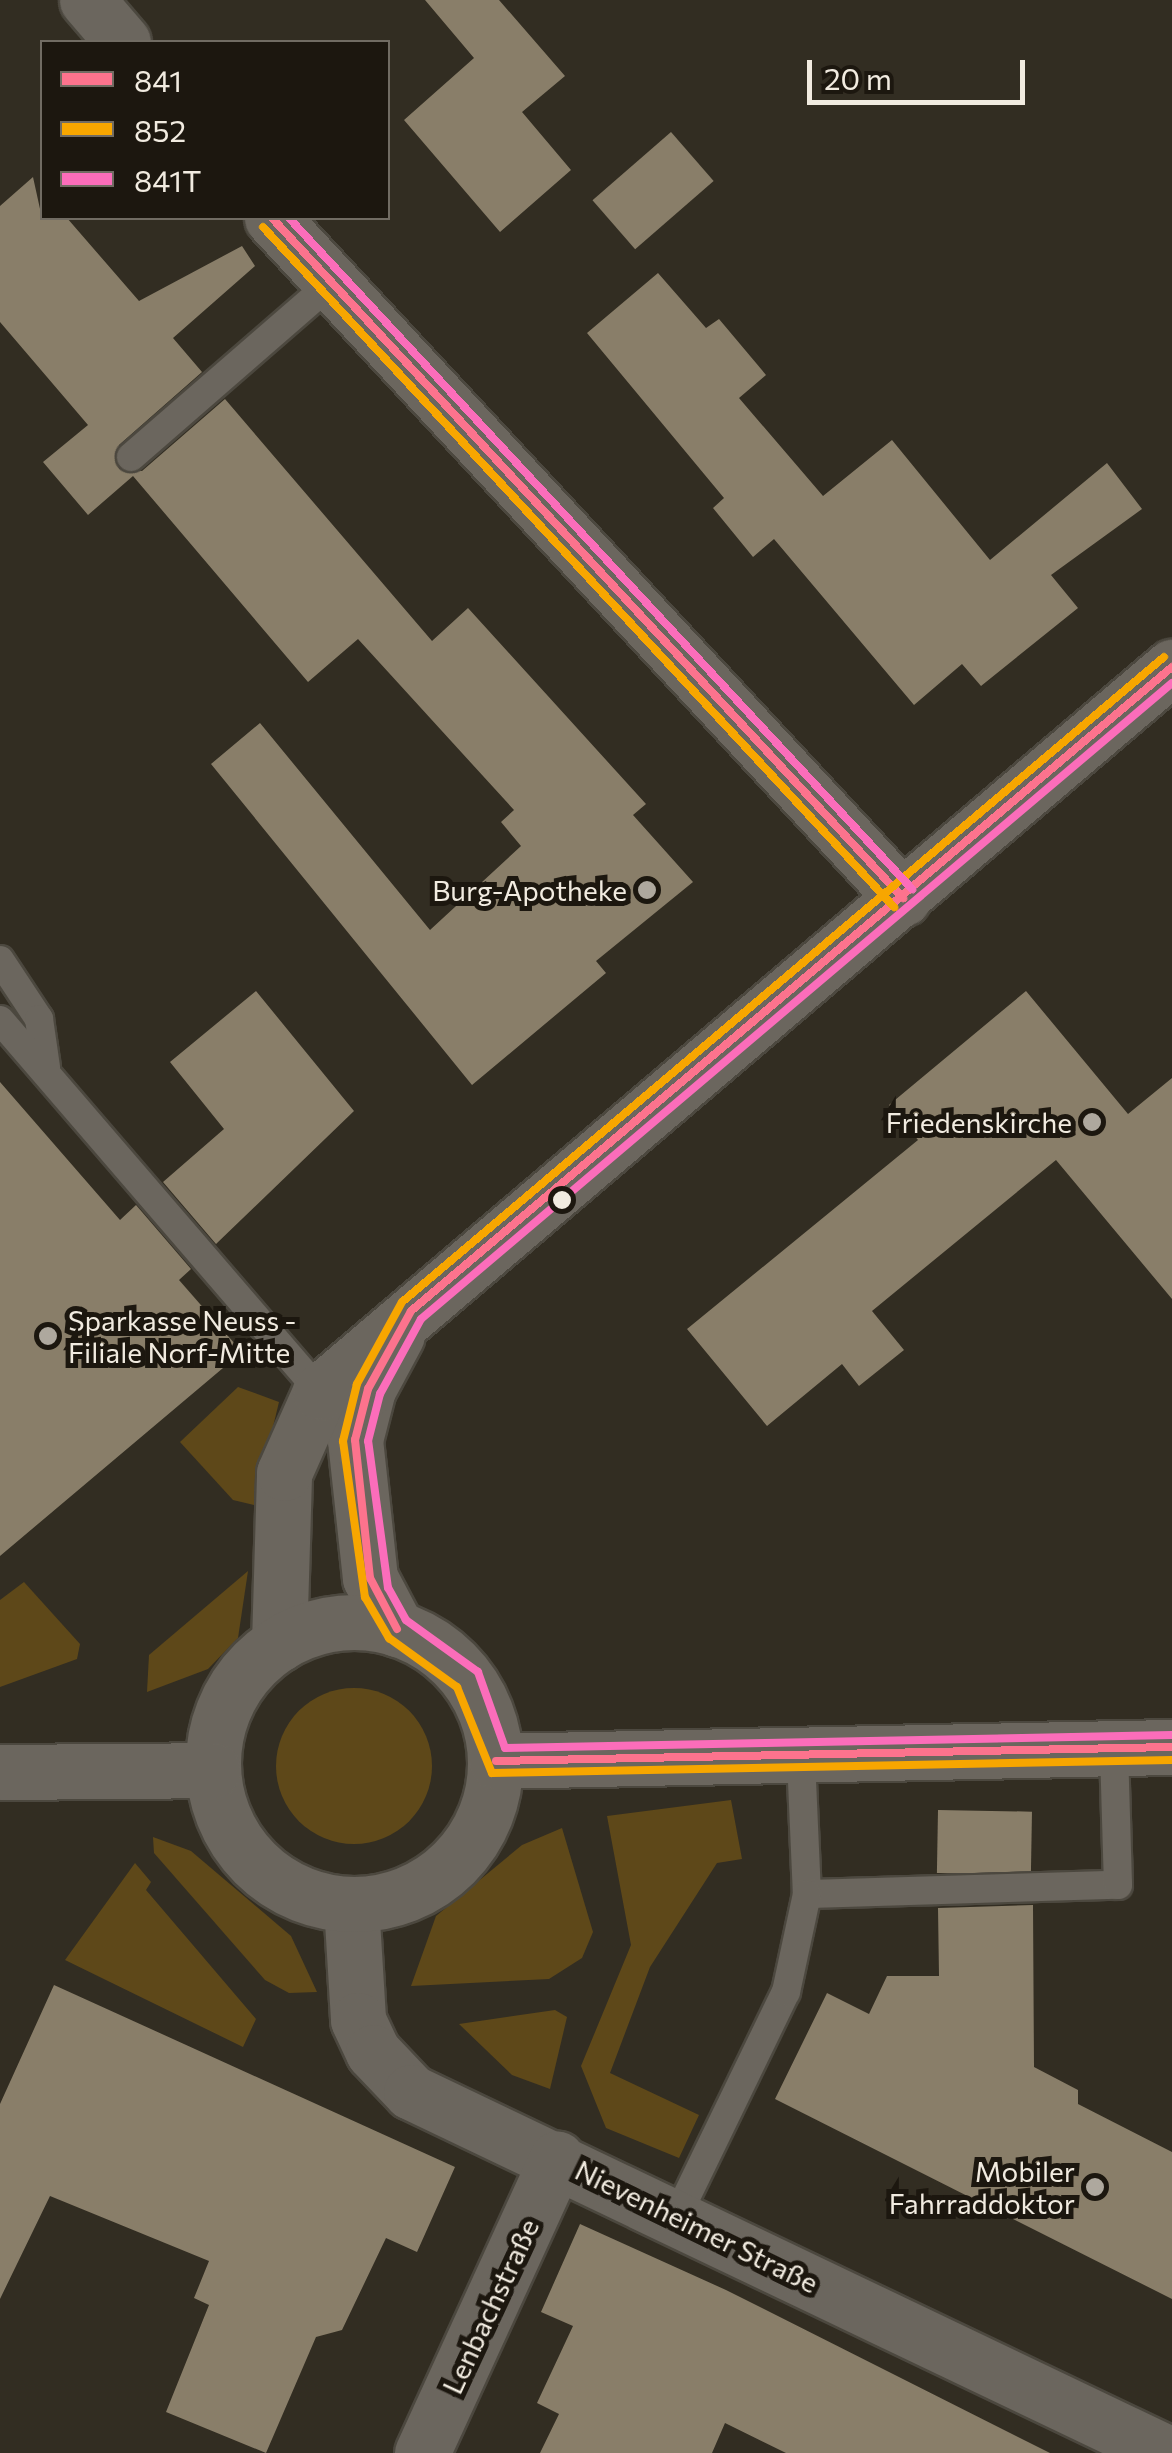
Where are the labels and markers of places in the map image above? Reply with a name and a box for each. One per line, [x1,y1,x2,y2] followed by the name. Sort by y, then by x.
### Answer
[432,873,627,907] place label: Burg-Apotheke
[636,879,658,901] marker: Burg-Apotheke
[886,1105,1072,1139] place label: Friedenskirche
[1081,1111,1103,1133] marker: Friedenskirche
[552,1190,572,1210] unlabelled marker
[68,1303,296,1369] place label: Sparkasse Neuss - Filiale Norf-Mitte
[37,1325,59,1347] marker: Sparkasse Neuss - Filiale Norf-Mitte
[889,2154,1075,2220] place label: Mobiler Fahrraddoktor
[1084,2176,1106,2198] marker: Mobiler Fahrraddoktor

